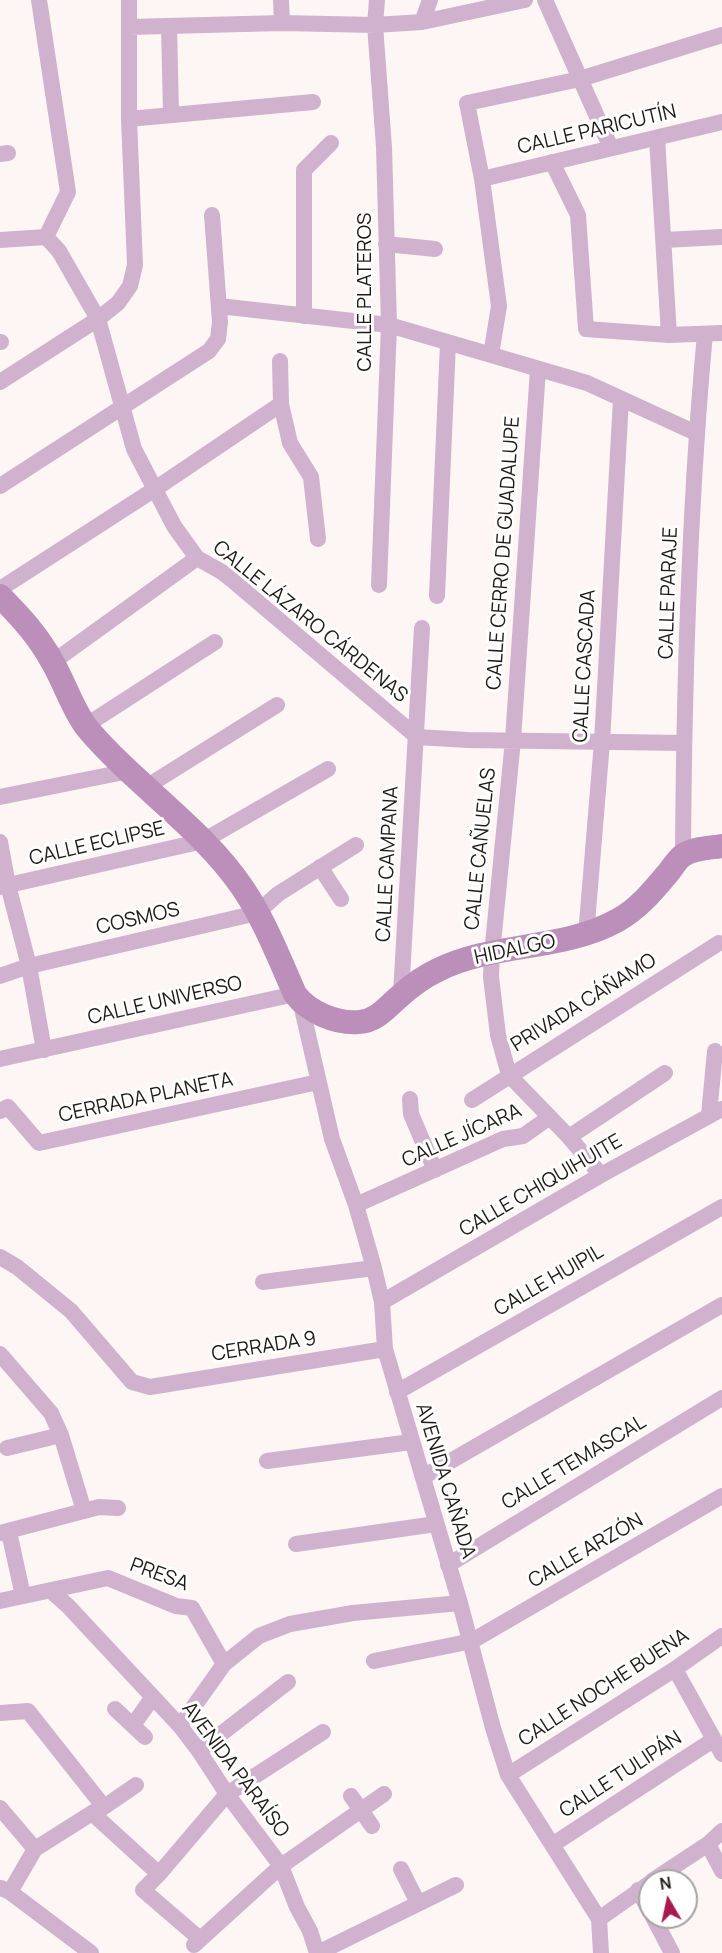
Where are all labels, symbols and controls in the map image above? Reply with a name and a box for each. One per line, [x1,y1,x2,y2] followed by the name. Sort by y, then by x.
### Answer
[515,100,679,160] street label: CALLE PARICUTÍN
[353,213,377,371] street label: CALLE PLATEROS
[482,415,526,691] street label: CALLE CERRO DE GUADALUPE
[655,527,683,659] street label: CALLE PARAJE
[208,536,412,708] street label: CALLE LÁZARO CÁRDENAS
[569,589,601,743] street label: CALLE CASCADA
[461,767,501,931] street label: CALLE CAÑUELAS
[372,786,404,942] street label: CALLE CAMPANA
[27,817,167,871] street label: CALLE ECLIPSE
[94,898,182,940] street label: COSMOS
[472,930,558,970] street label: HIDALGO
[507,949,661,1057] street label: PRIVADA CÁÑAMO
[85,972,245,1030] street label: CALLE UNIVERSO
[57,1068,235,1128] street label: CERRADA PLANETA
[399,1099,525,1173] street label: CALLE JÍCARA
[455,1130,627,1242] street label: CALLE CHIQUIHUITE
[490,1240,608,1322] street label: CALLE HUIPIL
[210,1327,318,1367] street label: CERRADA 9
[410,1400,480,1562] street label: AVENIDA CAÑADA
[498,1410,650,1516] street label: CALLE TEMASCAL
[525,1509,647,1593] street label: CALLE ARZÓN
[126,1553,192,1597] street label: PRESA
[514,1624,694,1752] street label: CALLE NOCHE BUENA
[176,1698,294,1842] street label: AVENIDA PARAÍSO
[555,1727,687,1823] street label: CALLE TULIPÁN
[638,1869,698,1929] north arrow
[658,1871,673,1895] text: N

